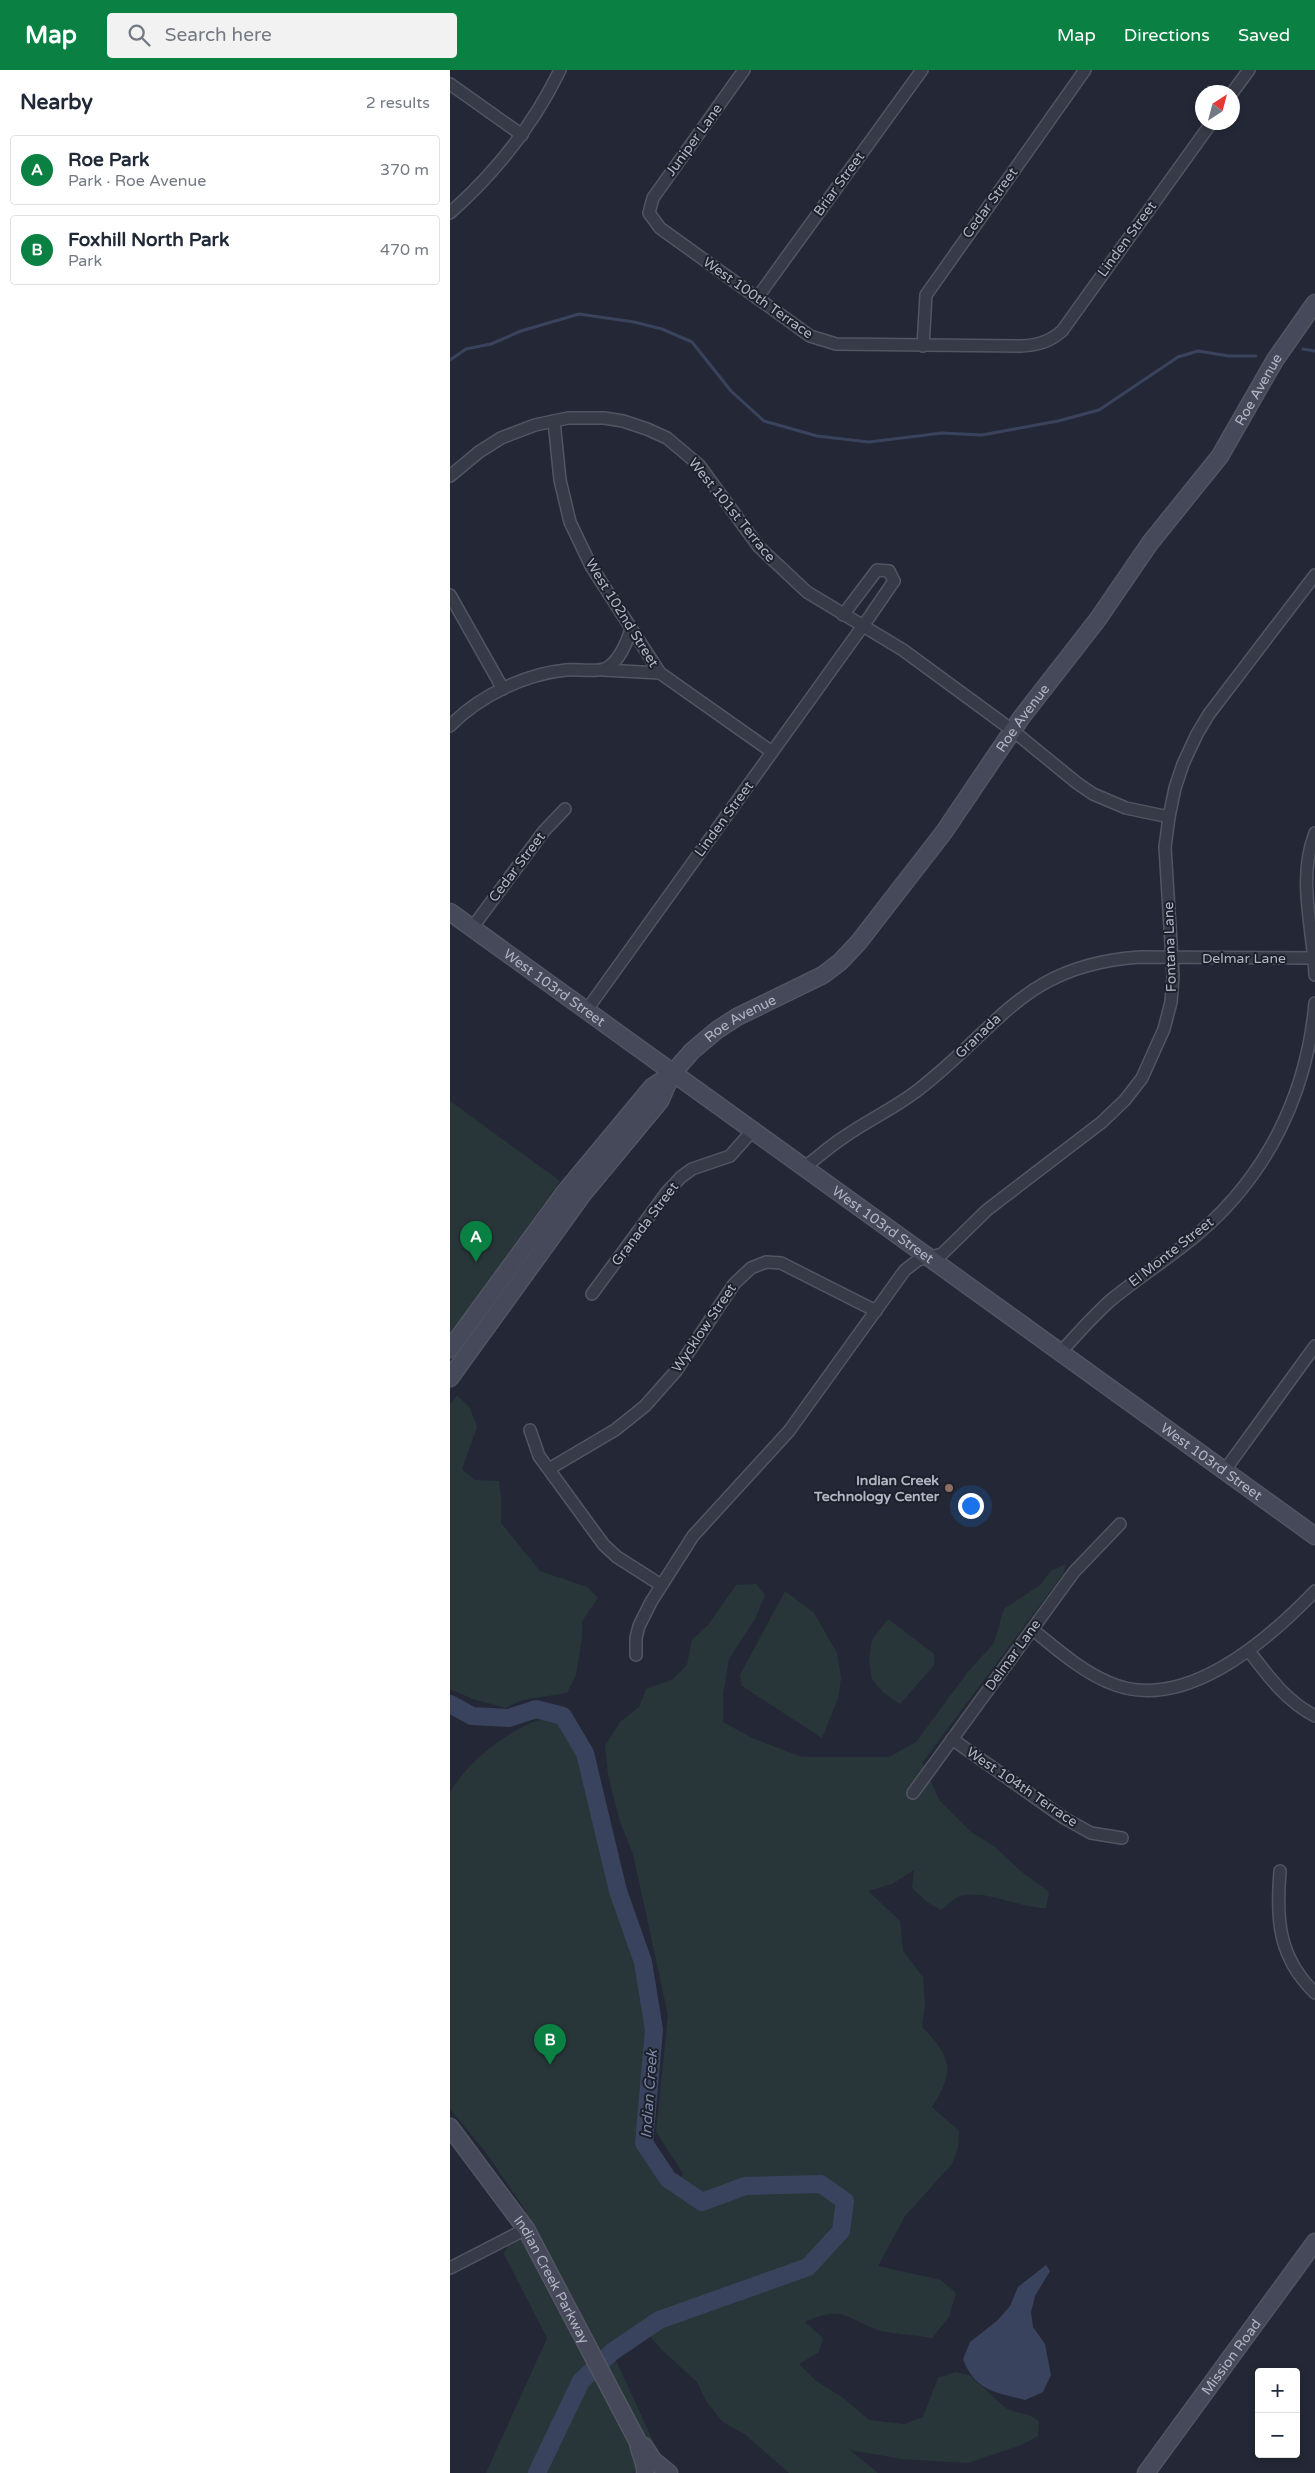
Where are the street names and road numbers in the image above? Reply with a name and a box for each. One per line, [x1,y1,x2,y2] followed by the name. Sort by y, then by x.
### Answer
[662,100,726,179] street label: Juniper Lane
[810,148,868,219] street label: Briar Street
[959,164,1022,242] street label: Cedar Street
[1094,197,1160,280] street label: Linden Street
[700,254,816,342] street label: West 100th Terrace
[1231,350,1286,428] street label: Roe Avenue
[685,455,779,565] street label: West 101st Terrace
[582,556,663,671] street label: West 102nd Street
[992,680,1053,755] street label: Roe Avenue
[691,777,757,860] street label: Linden Street
[485,828,549,905] street label: Cedar Street
[1160,901,1180,993] street label: Fontana Lane
[500,945,609,1030] street label: West 103rd Street
[1202,950,1286,967] street label: Delmar Lane
[701,991,779,1046] street label: Roe Avenue
[952,1010,1004,1062] street label: Granada
[608,1178,682,1269] street label: Granada Street
[829,1182,938,1267] street label: West 103rd Street
[1125,1213,1217,1290] street label: El Monte Street
[668,1280,740,1376] street label: Wycklow Street
[1157,1419,1266,1504] street label: West 103rd Street
[982,1616,1045,1694] street label: Delmar Lane
[963,1743,1081,1831] street label: West 104th Terrace
[510,2212,593,2347] street label: Indian Creek Parkway
[1198,2316,1264,2398] street label: Mission Road

